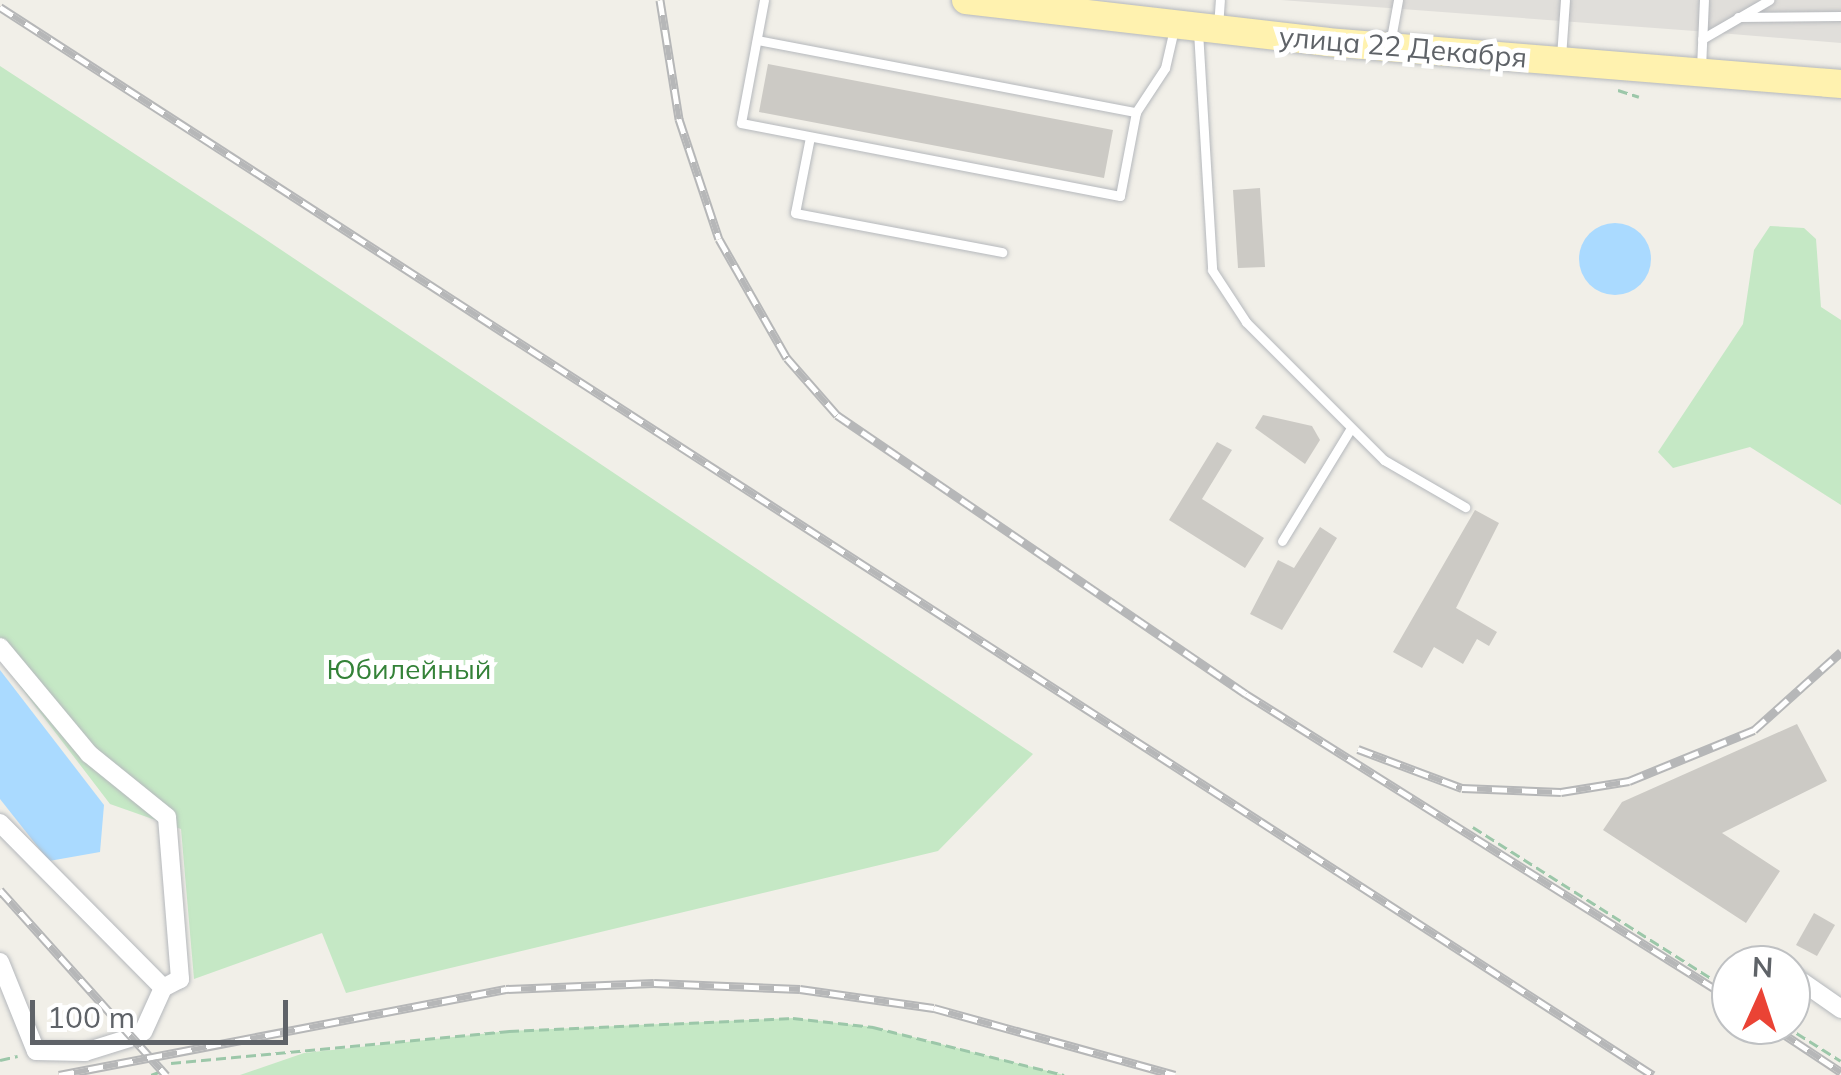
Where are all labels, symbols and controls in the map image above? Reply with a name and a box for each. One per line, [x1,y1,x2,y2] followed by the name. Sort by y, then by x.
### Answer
[1278,19,1528,75] street label: улица 22 Декабря
[327,652,491,686] park label: Юбилейный
[1711,945,1811,1045] north arrow
[1751,949,1774,985] text: N
[35,980,292,1042] scale bar
[47,998,135,1036] text: 100 m

